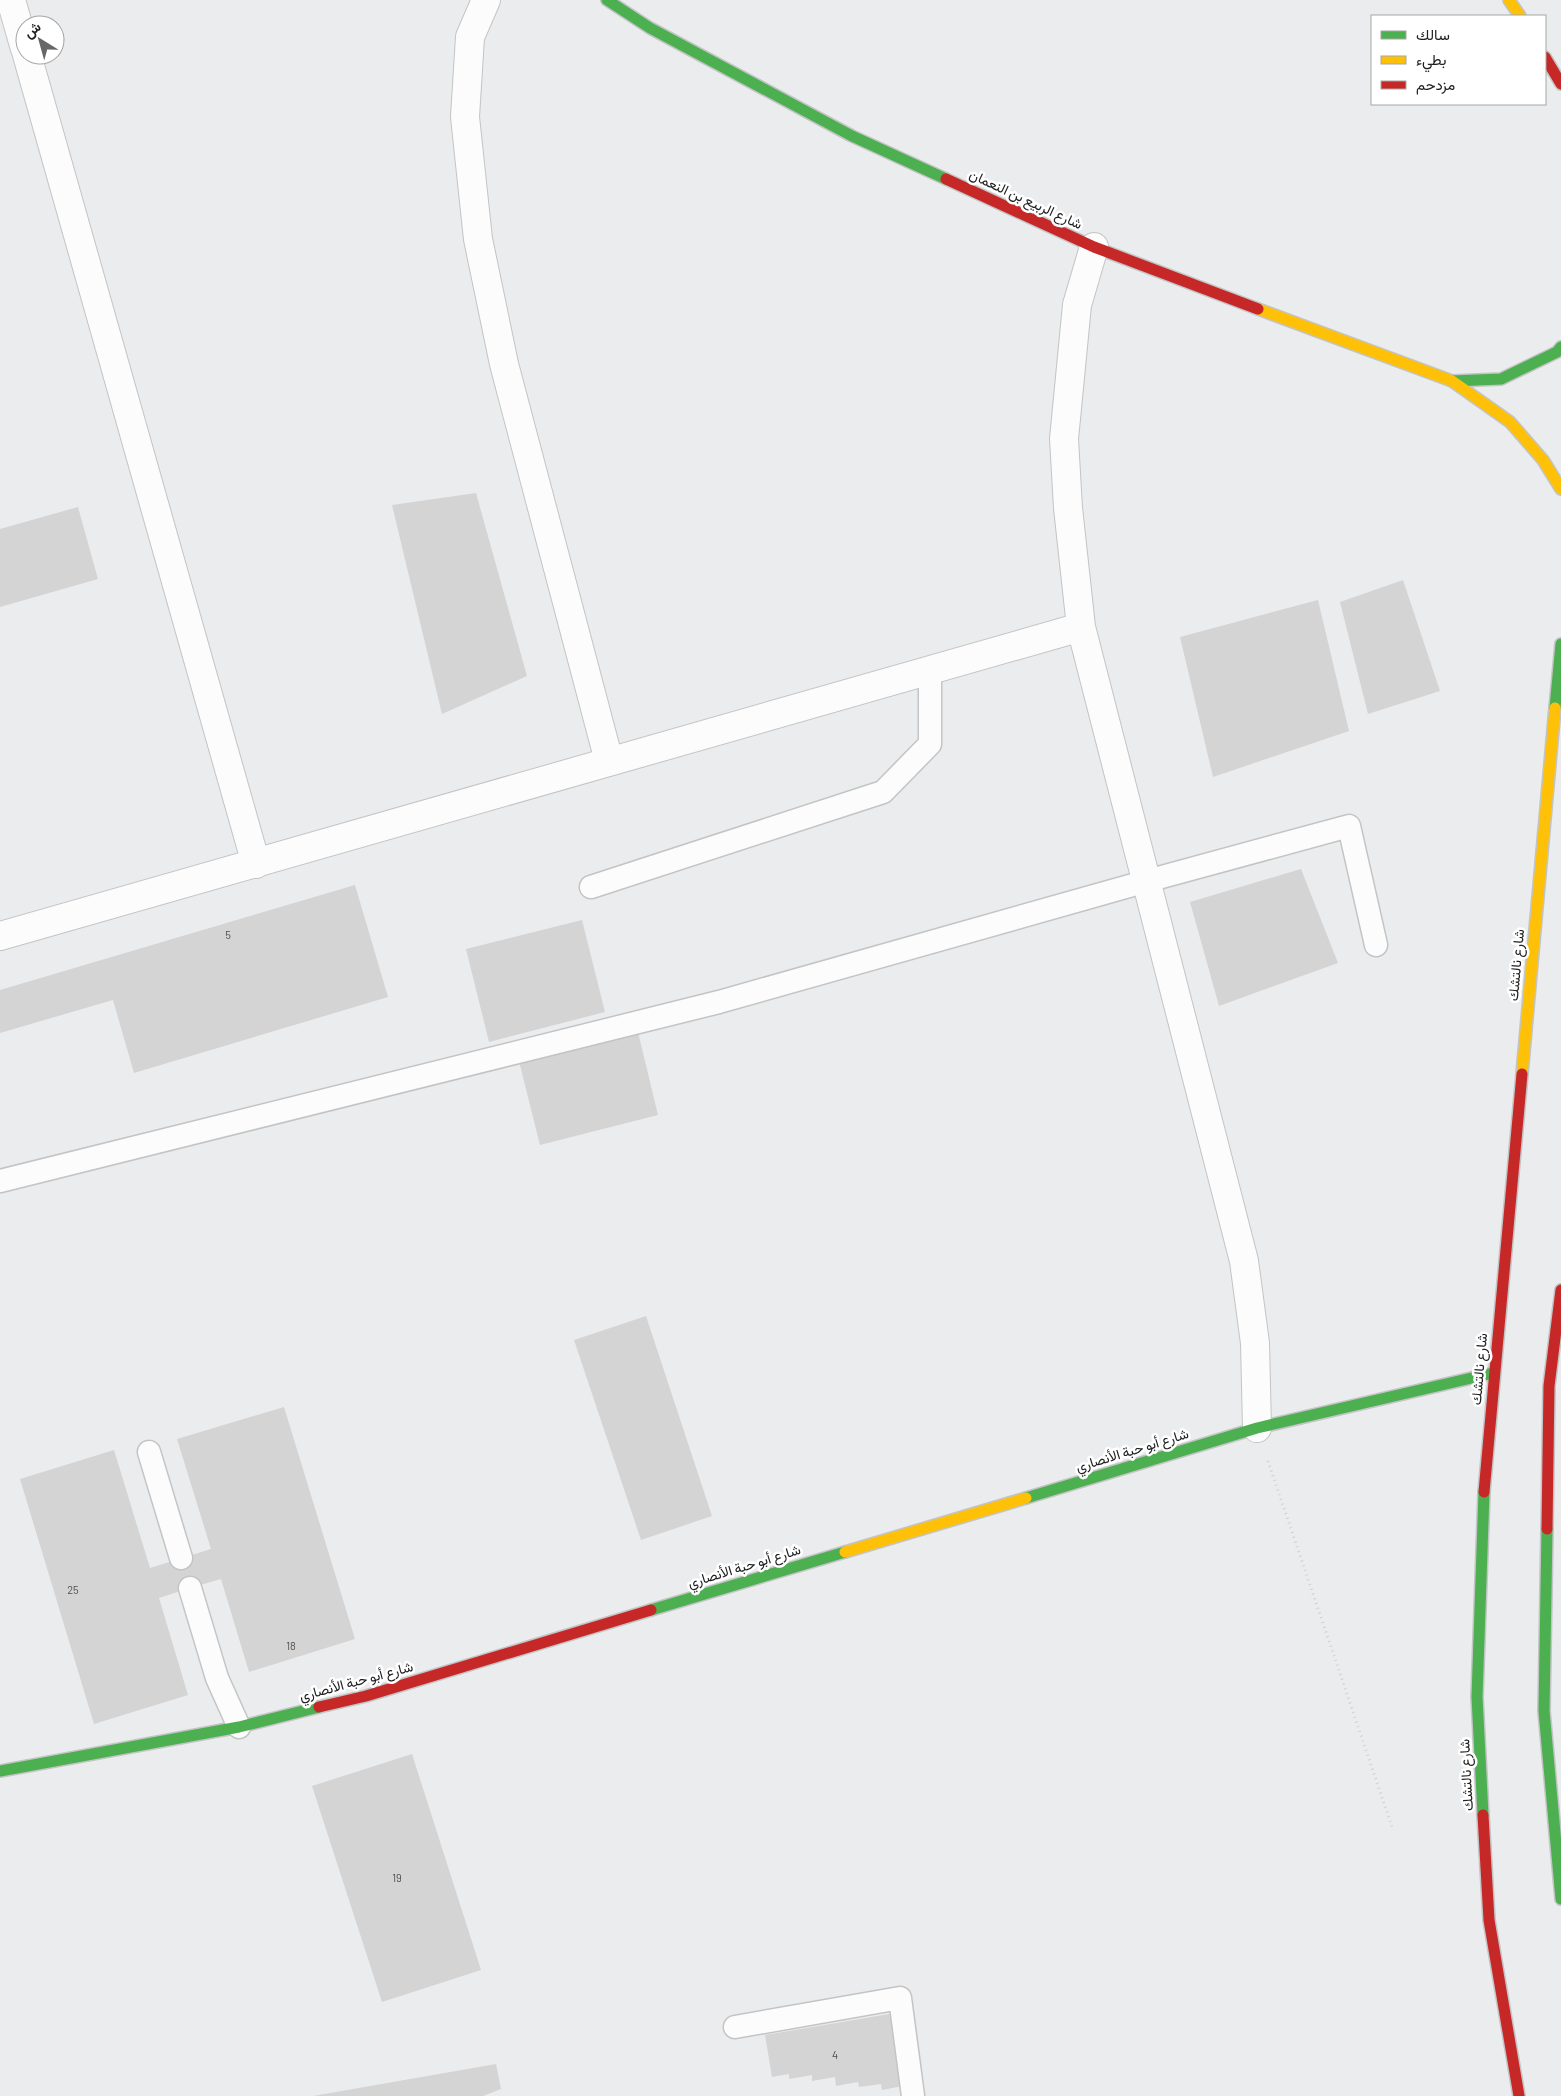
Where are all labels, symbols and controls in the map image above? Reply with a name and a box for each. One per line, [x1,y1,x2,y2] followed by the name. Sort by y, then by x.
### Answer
[15,15,65,65] north arrow
[1371,15,1546,105] legend
[20,17,44,42] text: ش
[1416,25,1450,43] text: سالك
[1416,50,1446,73] text: بطيء
[1416,75,1455,95] text: مزدحم
[966,165,1085,235] street label: شارع الربيع بن النعمان
[225,928,231,941] house number: 5
[1504,928,1530,1002] street label: شارع نالتشك
[1467,1332,1493,1406] street label: شارع نالتشك
[1073,1424,1192,1479] street label: شارع أبو حبة الأنصاري
[685,1540,804,1595] street label: شارع أبو حبة الأنصاري
[67,1583,79,1596] house number: 25
[286,1639,296,1652] house number: 18
[297,1657,416,1708] street label: شارع أبو حبة الأنصاري
[1455,1738,1479,1812] street label: شارع نالتشك
[392,1871,402,1884] house number: 19
[832,2048,838,2061] house number: 4

